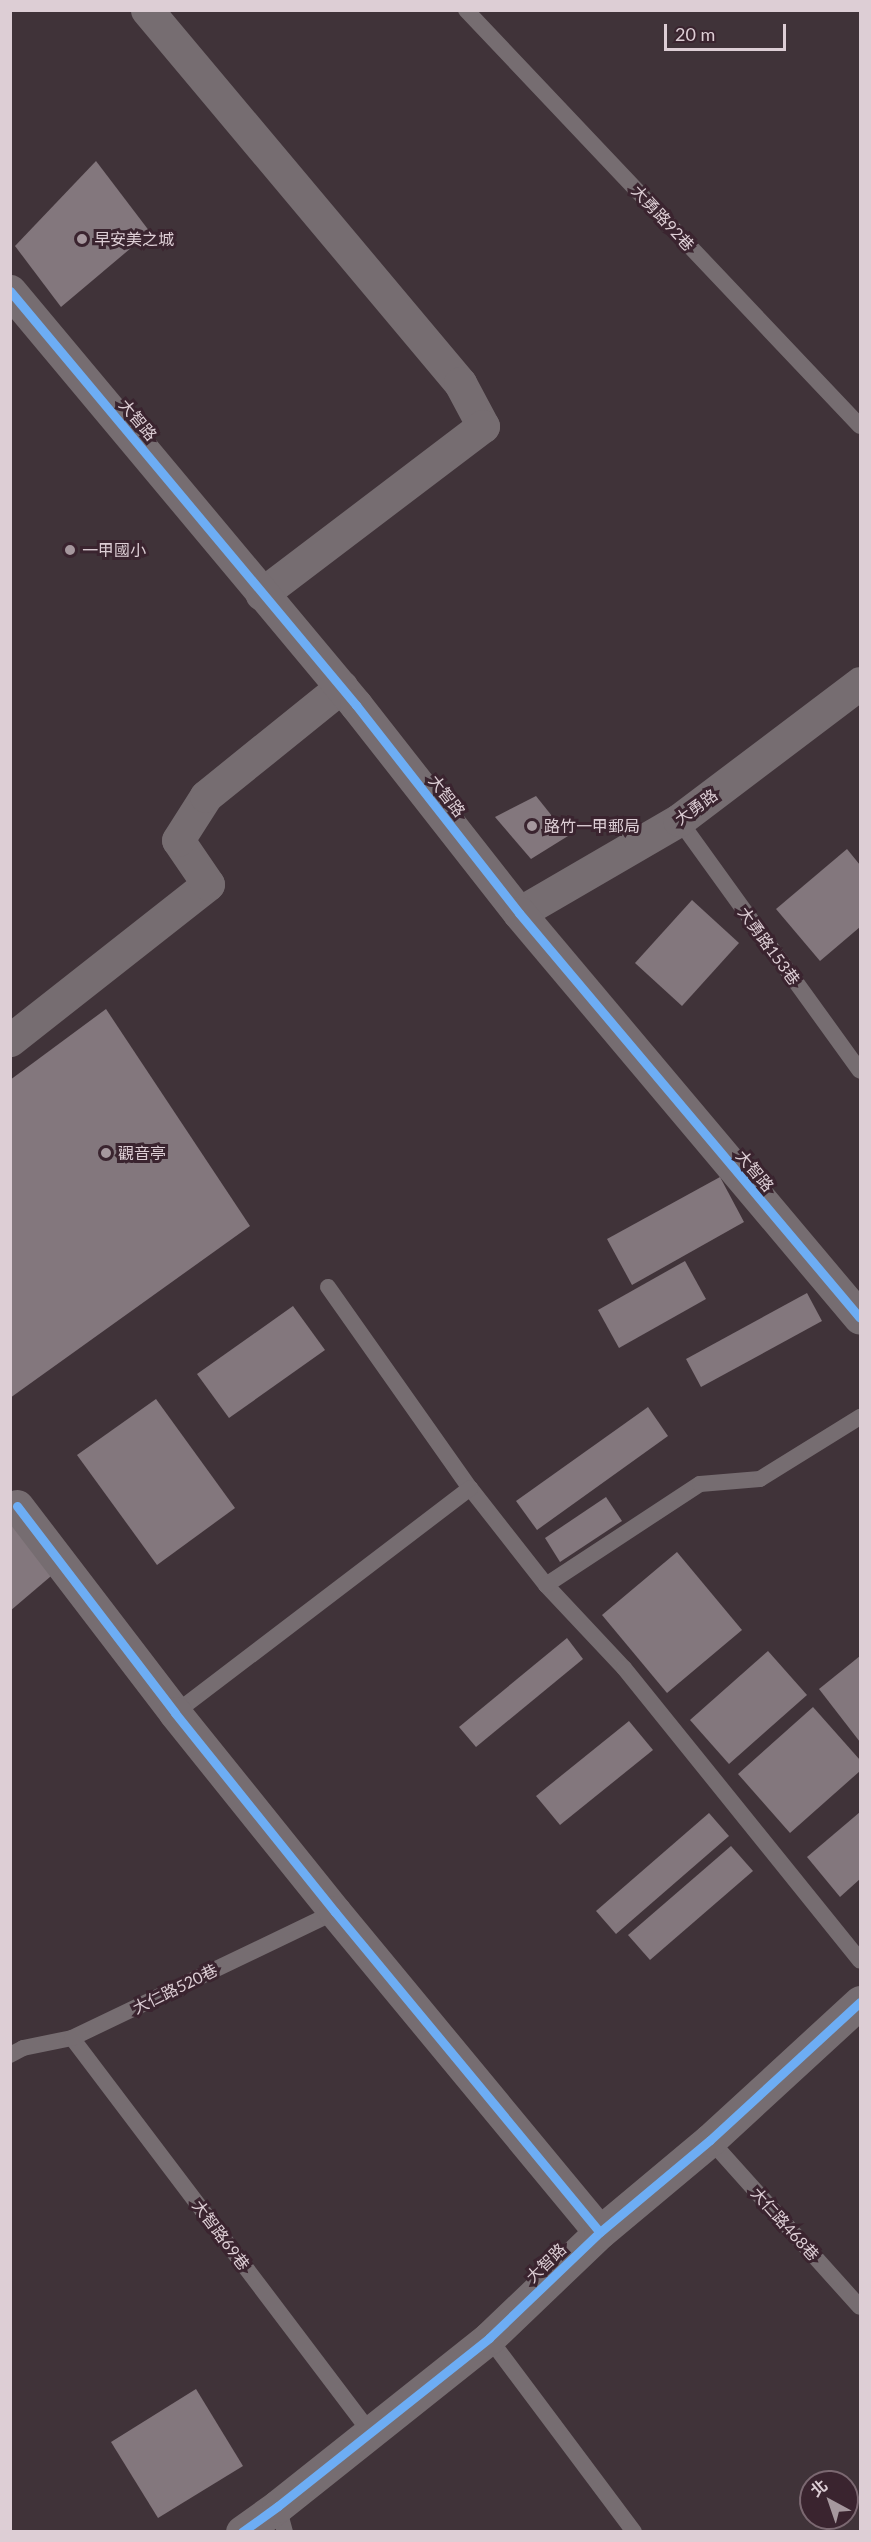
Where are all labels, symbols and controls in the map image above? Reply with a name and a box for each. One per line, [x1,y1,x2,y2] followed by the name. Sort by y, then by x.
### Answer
[667,12,788,50] scale bar
[675,23,715,45] text: 20 m
[628,181,698,255] street label: 大勇路92巷
[94,229,174,249] place label: 早安美之城
[75,232,89,246] marker: 早安美之城
[115,395,161,445] street label: 大智路
[82,540,146,560] place label: 一甲國小
[63,543,77,557] marker: 一甲國小
[425,771,469,821] street label: 大智路
[671,785,721,829] street label: 大勇路
[544,816,640,836] place label: 路竹一甲郵局
[525,819,539,833] marker: 路竹一甲郵局
[734,903,804,989] street label: 大勇路153巷
[118,1143,166,1163] place label: 觀音亭
[99,1146,113,1160] marker: 觀音亭
[732,1146,778,1196] street label: 大智路
[130,1960,220,2018] street label: 大仁路520巷
[747,2183,823,2265] street label: 大仁路468巷
[188,2196,254,2274] street label: 大智路69巷
[522,2239,570,2287] street label: 大智路
[799,2470,859,2530] north arrow
[806,2475,831,2500] text: 北

